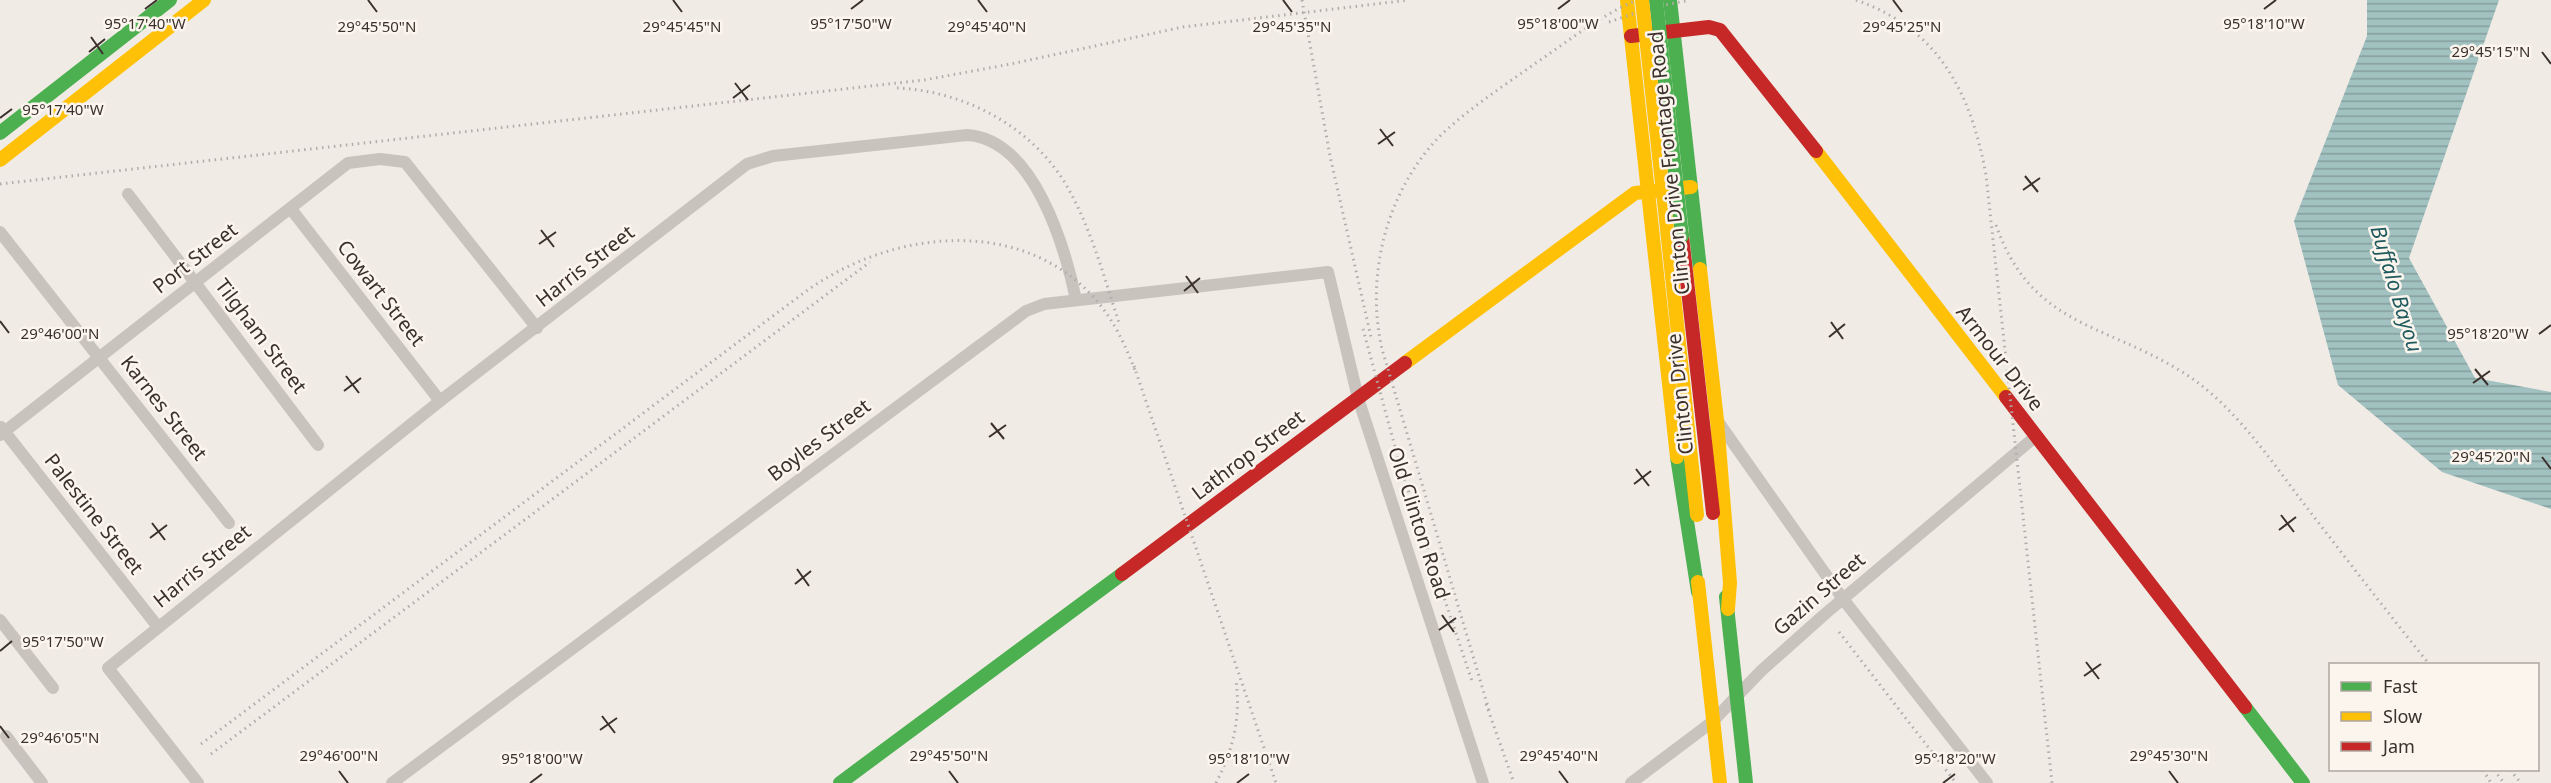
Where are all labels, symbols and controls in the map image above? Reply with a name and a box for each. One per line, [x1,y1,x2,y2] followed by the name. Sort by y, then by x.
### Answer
[104,13,186,33] text: 95°17'40"W
[810,13,892,33] text: 95°17'50"W
[1517,13,1599,33] text: 95°18'00"W
[2223,13,2305,33] text: 95°18'10"W
[338,16,416,36] text: 29°45'50"N
[643,16,721,36] text: 29°45'45"N
[948,16,1026,36] text: 29°45'40"N
[1253,16,1331,36] text: 29°45'35"N
[1863,16,1941,36] text: 29°45'25"N
[1641,30,1696,296] street label: Clinton Drive Frontage Road
[2452,41,2530,61] text: 29°45'15"N
[22,99,104,119] text: 95°17'40"W
[147,216,243,299] street label: Port Street
[530,219,640,313] street label: Harris Street
[2364,222,2430,355] water label: Buffalo Bayou
[331,234,431,351] street label: Cowart Street
[209,273,313,399] street label: Tilgham Street
[1951,299,2050,416] street label: Armour Drive
[21,323,99,343] text: 29°46'00"N
[2447,323,2529,343] text: 95°18'20"W
[1660,332,1699,456] street label: Clinton Drive
[115,350,214,466] street label: Karnes Street
[762,392,876,487] street label: Boyles Street
[1186,403,1310,506] street label: Lathrop Street
[1382,443,1457,602] street label: Old Clinton Road
[2452,446,2530,466] text: 29°45'20"N
[39,448,150,580] street label: Palestine Street
[147,518,256,613] street label: Harris Street
[1767,546,1870,641] street label: Gazin Street
[22,631,104,651] text: 95°17'50"W
[2329,663,2539,771] legend
[2383,674,2418,698] text: Fast
[2383,704,2422,728] text: Slow
[21,727,99,747] text: 29°46'05"N
[2381,734,2415,758] text: Jam
[300,745,378,765] text: 29°46'00"N
[910,745,988,765] text: 29°45'50"N
[1520,745,1598,765] text: 29°45'40"N
[2130,745,2208,765] text: 29°45'30"N
[501,748,583,768] text: 95°18'00"W
[1208,748,1290,768] text: 95°18'10"W
[1914,748,1996,768] text: 95°18'20"W

